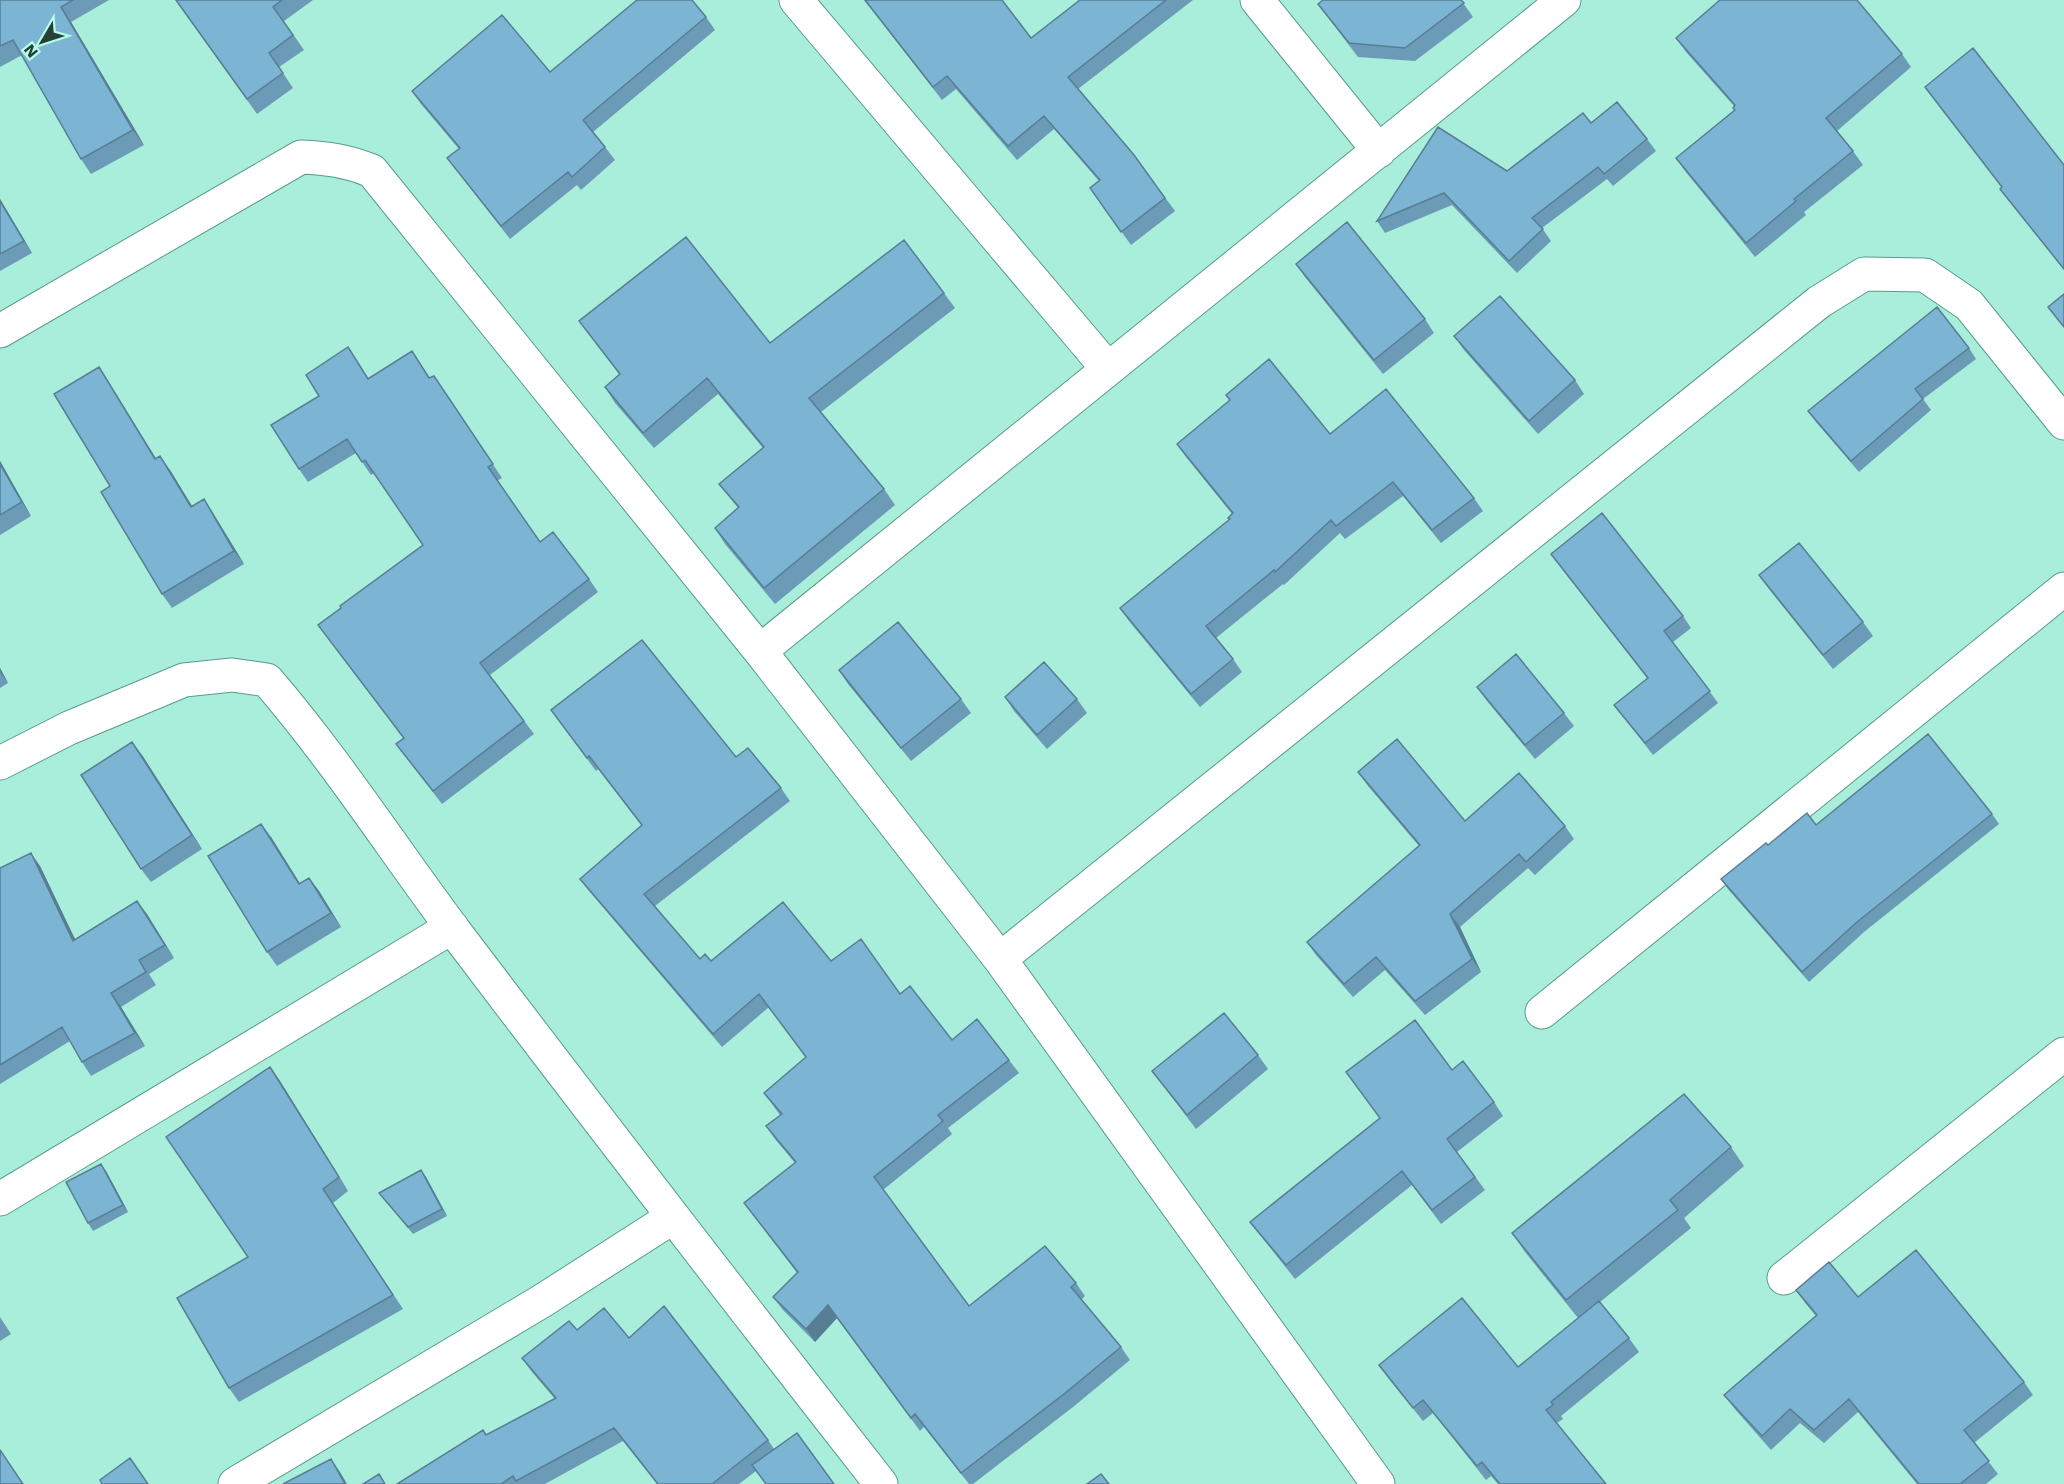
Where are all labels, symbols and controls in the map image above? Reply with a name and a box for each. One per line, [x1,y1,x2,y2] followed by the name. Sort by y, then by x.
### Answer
[12,12,72,72] north arrow
[20,41,42,62] text: N

